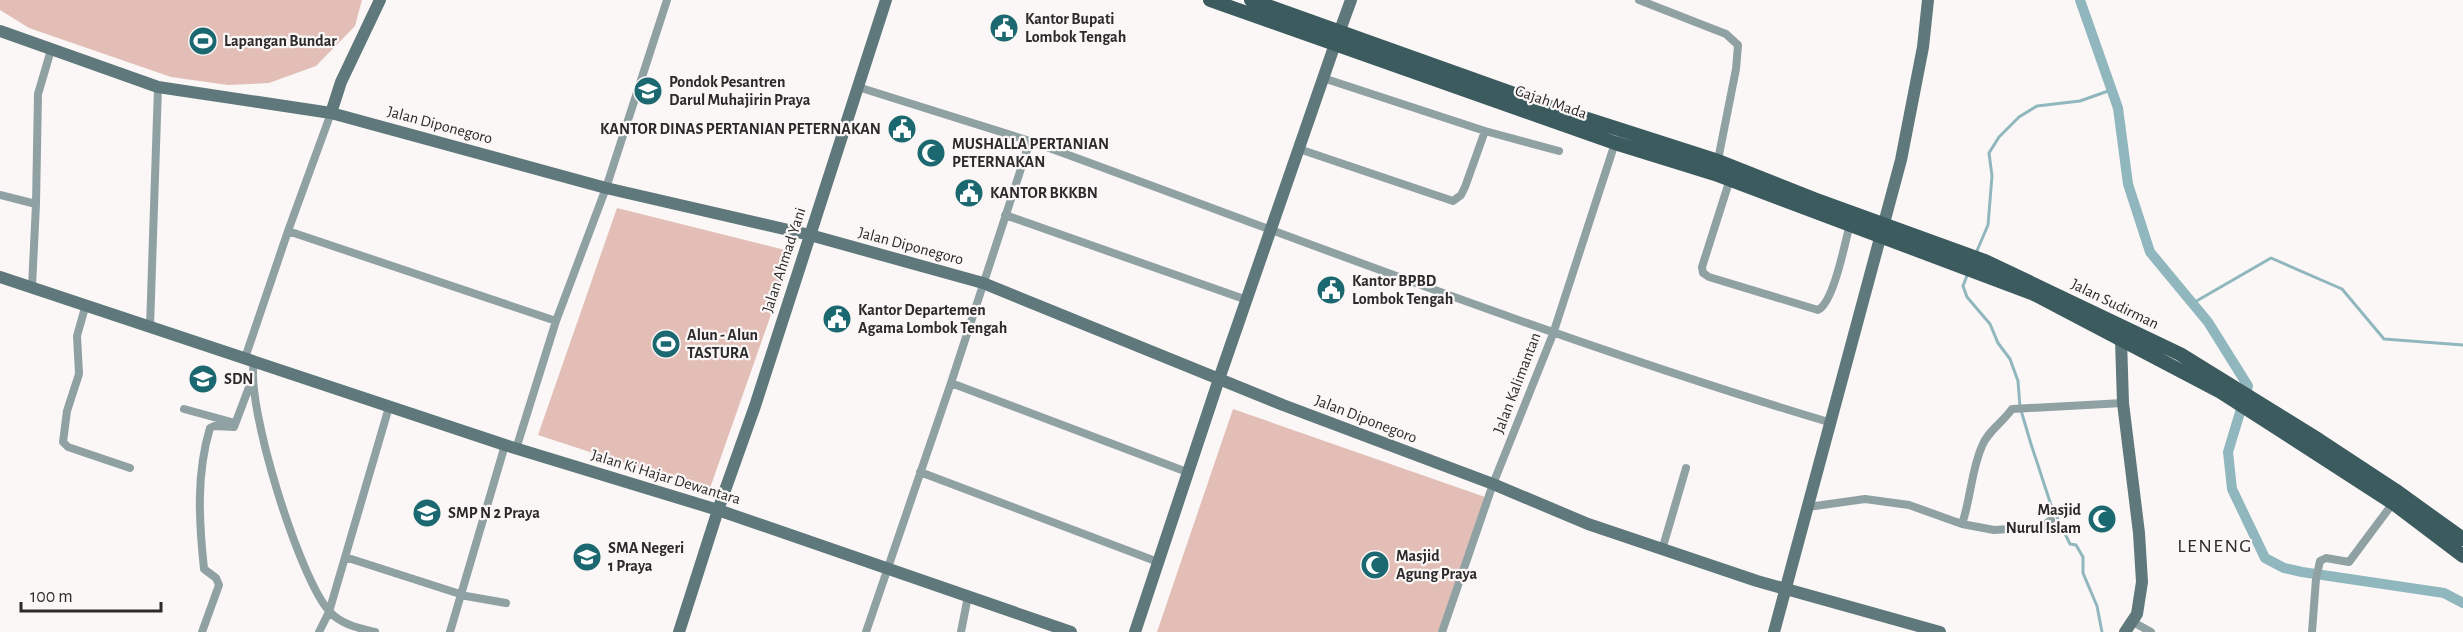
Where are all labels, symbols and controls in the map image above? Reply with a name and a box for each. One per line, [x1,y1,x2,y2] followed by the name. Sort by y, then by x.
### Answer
[1025,11,1126,45] place label: Kantor Bupati Lombok Tengah
[988,12,1020,44] public building icon: Kantor Bupati Lombok Tengah
[187,25,219,57] sports icon: Lapangan Bundar
[224,33,337,49] place label: Lapangan Bundar
[669,74,811,109] place label: Pondok Pesantren Darul Muhajirin Praya
[632,75,664,107] school or university icon: Pondok Pesantren Darul Muhajirin Praya
[1513,82,1589,123] street label: Gajah Mada
[386,103,494,147] street label: Jalan Diponegoro
[886,113,918,145] public building icon: KANTOR DINAS PERTANIAN PETERNAKAN
[600,121,881,137] place label: KANTOR DINAS PERTANIAN PETERNAKAN
[952,136,1109,170] place label: MUSHALLA PERTANIAN PETERNAKAN
[915,137,947,169] mosque icon: MUSHALLA PERTANIAN PETERNAKAN
[953,177,985,209] public building icon: KANTOR BKKBN
[990,185,1098,201] place label: KANTOR BKKBN
[759,205,809,315] street label: Jalan Ahmad Yani
[857,224,965,268] street label: Jalan Diponegoro
[1352,273,1453,307] place label: Kantor BPBD Lombok Tengah
[1315,274,1347,306] public building icon: Kantor BPBD Lombok Tengah
[2069,276,2161,332] street label: Jalan Sudirman
[858,302,1007,336] place label: Kantor Departemen Agama Lombok Tengah
[821,303,853,335] public building icon: Kantor Departemen Agama Lombok Tengah
[687,327,758,361] place label: Alun - Alun TASTURA
[650,328,682,360] sports icon: Alun - Alun TASTURA
[1490,330,1544,436] street label: Jalan Kalimantan
[187,363,219,395] school or university icon: SDN
[224,371,254,387] place label: SDN
[1313,392,1419,446] street label: Jalan Diponegoro
[589,447,743,508] street label: Jalan Ki Hajar Dewantara
[411,497,443,529] school or university icon: SMP N 2 Praya
[2006,502,2082,536] place label: Masjid Nurul Islam
[2086,503,2118,535] mosque icon: Masjid Nurul Islam
[448,505,540,522] place label: SMP N 2 Praya
[2177,536,2253,556] district label: LENENG
[608,540,684,575] place label: SMA Negeri 1 Praya
[571,541,603,573] school or university icon: SMA Negeri 1 Praya
[1396,548,1477,583] place label: Masjid Agung Praya
[1359,549,1391,581] mosque icon: Masjid Agung Praya
[21,575,160,613] scale bar
[30,588,73,606] text: 100 m

